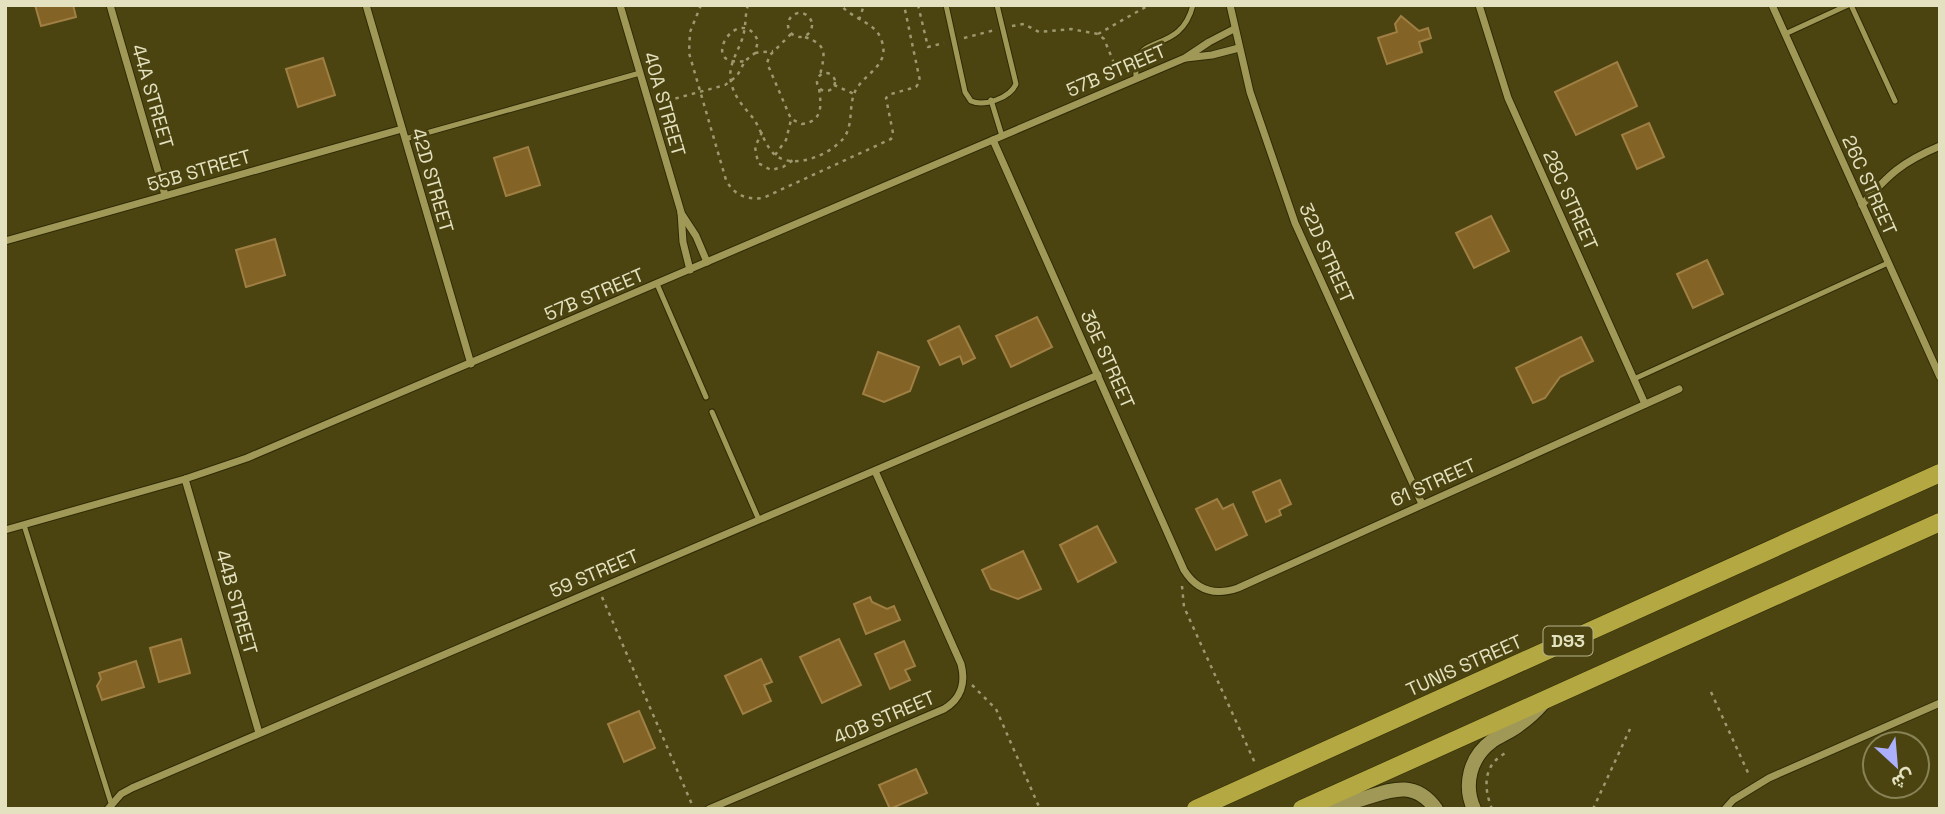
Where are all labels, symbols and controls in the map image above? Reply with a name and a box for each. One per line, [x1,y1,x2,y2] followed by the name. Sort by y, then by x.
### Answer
[1062,38,1170,103] street label: 57B STREET
[126,41,179,151] street label: 44A STREET
[638,49,691,159] street label: 40A STREET
[406,125,459,235] street label: 42D STREET
[1836,131,1903,239] street label: 26C STREET
[144,144,254,197] street label: 55B STREET
[1537,146,1604,254] street label: 28C STREET
[1293,199,1360,307] street label: 32D STREET
[540,262,648,327] street label: 57B STREET
[1075,306,1140,412] street label: 36E STREET
[1386,452,1480,512] street label: 61 STREET
[546,543,643,603] street label: 59 STREET
[210,547,263,657] street label: 44B STREET
[1544,626,1592,656] road number: D93
[1402,629,1526,702] street label: TUNIS STREET
[829,685,939,750] street label: 40B STREET
[1861,730,1931,800] north arrow
[1887,764,1919,796] text: ش

